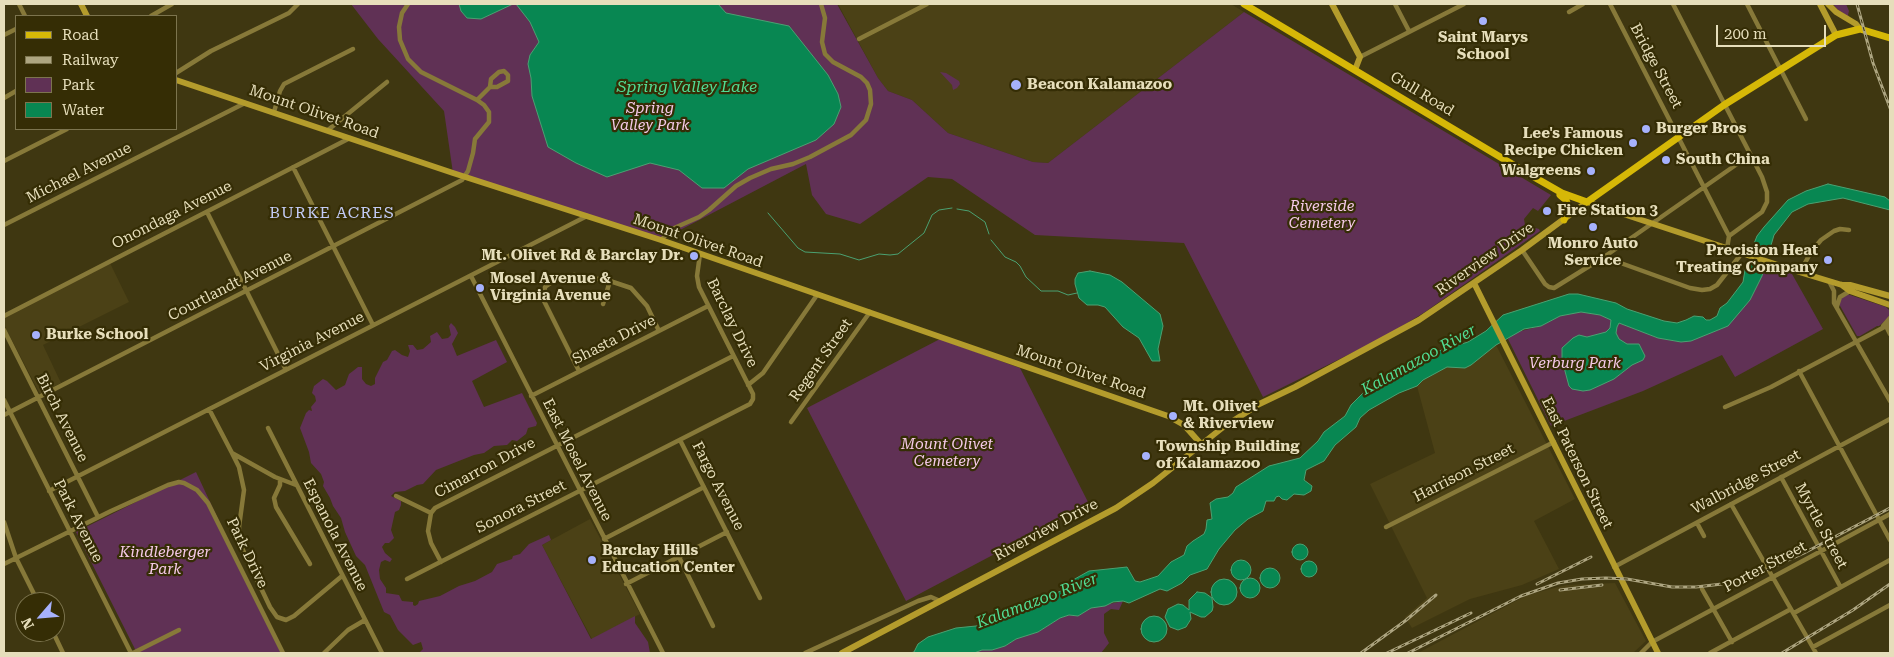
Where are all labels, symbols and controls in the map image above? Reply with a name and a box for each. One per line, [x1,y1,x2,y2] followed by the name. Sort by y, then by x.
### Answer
[15,15,178,130] legend
[1477,15,1489,27] marker: Saint Marys School
[1719,15,1829,47] scale bar
[1626,20,1686,112] street label: Bridge Street
[1724,25,1767,43] text: 200 m
[62,26,99,44] text: Road
[1438,29,1528,64] place label: Saint Marys School
[62,51,119,69] text: Railway
[1387,68,1457,120] street label: Gull Road
[62,76,95,94] text: Park
[1027,76,1172,94] place label: Beacon Kalamazoo
[617,77,757,97] water label: Spring Valley Lake
[1009,78,1023,92] marker: Beacon Kalamazoo
[247,81,381,143] street label: Mount Olivet Road
[611,100,689,135] park label: Spring Valley Park
[62,101,104,119] text: Water
[1656,120,1747,138] place label: Burger Bros
[1640,123,1652,135] marker: Burger Bros
[1504,125,1623,160] place label: Lee's Famous Recipe Chicken
[1627,137,1639,149] marker: Lee's Famous Recipe Chicken
[23,139,135,207] street label: Michael Avenue
[1676,151,1770,169] place label: South China
[1660,154,1672,166] marker: South China
[1501,162,1581,180] place label: Walgreens
[1585,165,1597,177] marker: Walgreens
[109,177,235,253] street label: Onondaga Avenue
[1289,198,1355,233] park label: Riverside Cemetery
[1557,202,1658,220] place label: Fire Station 3
[268,203,396,223] district label: BURKE ACRES
[1541,205,1553,217] marker: Fire Station 3
[631,210,765,272] street label: Mount Olivet Road
[1433,219,1537,299] street label: Riverview Drive
[1587,221,1599,233] marker: Monro Auto Service
[1548,235,1638,270] place label: Monro Auto Service
[1676,242,1818,277] place label: Precision Heat Treating Company
[165,247,295,325] street label: Courtlandt Avenue
[482,247,684,265] place label: Mt. Olivet Rd & Barclay Dr.
[688,250,700,262] marker: Mt. Olivet Rd & Barclay Dr.
[1822,254,1834,266] marker: Precision Heat Treating Company
[490,270,611,305] place label: Mosel Avenue & Virginia Avenue
[703,276,761,370] street label: Barclay Drive
[474,282,486,294] marker: Mosel Avenue & Virginia Avenue
[257,308,367,376] street label: Virginia Avenue
[569,311,659,369] street label: Shasta Drive
[786,315,856,405] street label: Regent Street
[1358,320,1480,400] water label: Kalamazoo River
[46,326,148,344] place label: Burke School
[30,329,42,341] marker: Burke School
[1014,341,1148,403] street label: Mount Olivet Road
[1529,355,1621,373] park label: Verburg Park
[32,371,92,465] street label: Birch Avenue
[1537,394,1617,532] street label: East Paterson Street
[538,396,616,524] street label: East Mosel Avenue
[1183,398,1274,433] place label: Mt. Olivet & Riverview
[1167,410,1179,422] marker: Mt. Olivet & Riverview
[432,434,538,502] street label: Cimarron Drive
[901,436,993,471] park label: Mount Olivet Cemetery
[1156,438,1300,473] place label: Township Building of Kalamazoo
[688,439,748,533] street label: Fargo Avenue
[1411,440,1517,506] street label: Harrison Street
[1688,446,1804,518] street label: Walbridge Street
[1140,450,1152,462] marker: Township Building of Kalamazoo
[299,476,371,594] street label: Espanola Avenue
[49,477,107,565] street label: Park Avenue
[473,477,569,537] street label: Sonora Street
[1791,480,1851,572] street label: Myrtle Street
[991,495,1101,565] street label: Riverview Drive
[222,515,272,591] street label: Park Drive
[1720,538,1810,596] street label: Porter Street
[602,542,735,577] place label: Barclay Hills Education Center
[119,544,211,579] park label: Kindleberger Park
[586,554,598,566] marker: Barclay Hills Education Center
[974,569,1100,633] water label: Kalamazoo River
[15,592,65,642] north arrow
[18,615,37,632] text: N

